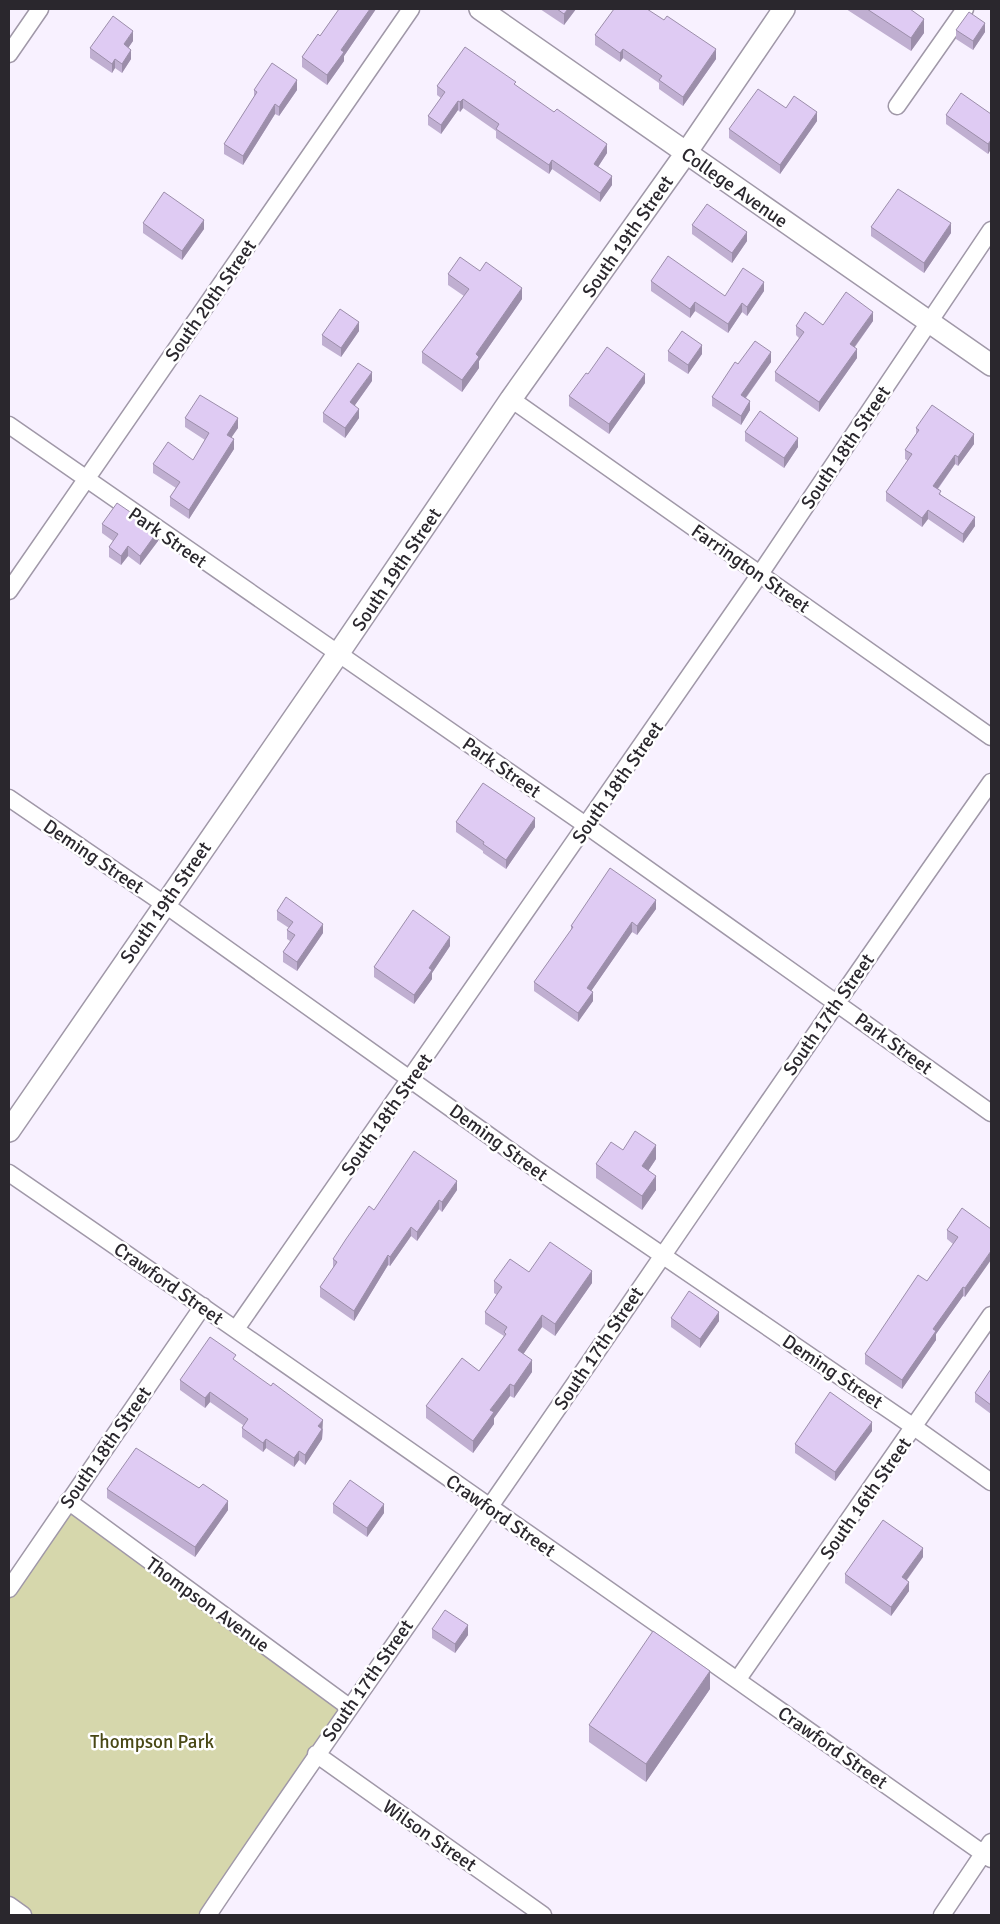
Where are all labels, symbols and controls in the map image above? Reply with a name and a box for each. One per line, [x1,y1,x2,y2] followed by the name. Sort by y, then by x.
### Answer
[676,142,792,233] street label: College Avenue
[577,171,679,302] street label: South 19th Street
[160,235,262,366] street label: South 20th Street
[796,381,896,514] street label: South 18th Street
[124,502,212,574] street label: Park Street
[347,503,447,636] street label: South 19th Street
[687,519,815,619] street label: Farrington Street
[567,717,669,848] street label: South 18th Street
[458,732,546,804] street label: Park Street
[39,814,149,899] street label: Deming Street
[115,837,217,968] street label: South 19th Street
[778,949,880,1080] street label: South 17th Street
[850,1008,937,1080] street label: Park Street
[336,1049,438,1180] street label: South 18th Street
[444,1099,553,1187] street label: Deming Street
[109,1237,228,1331] street label: Crawford Street
[549,1282,649,1415] street label: South 17th Street
[778,1329,888,1414] street label: Deming Street
[55,1382,157,1513] street label: South 18th Street
[815,1433,917,1564] street label: South 16th Street
[441,1469,560,1563] street label: Crawford Street
[141,1552,274,1658] street label: Thompson Avenue
[317,1615,419,1746] street label: South 17th Street
[773,1701,892,1795] street label: Crawford Street
[90,1730,214,1754] park label: Thompson Park
[378,1795,481,1877] street label: Wilson Street

